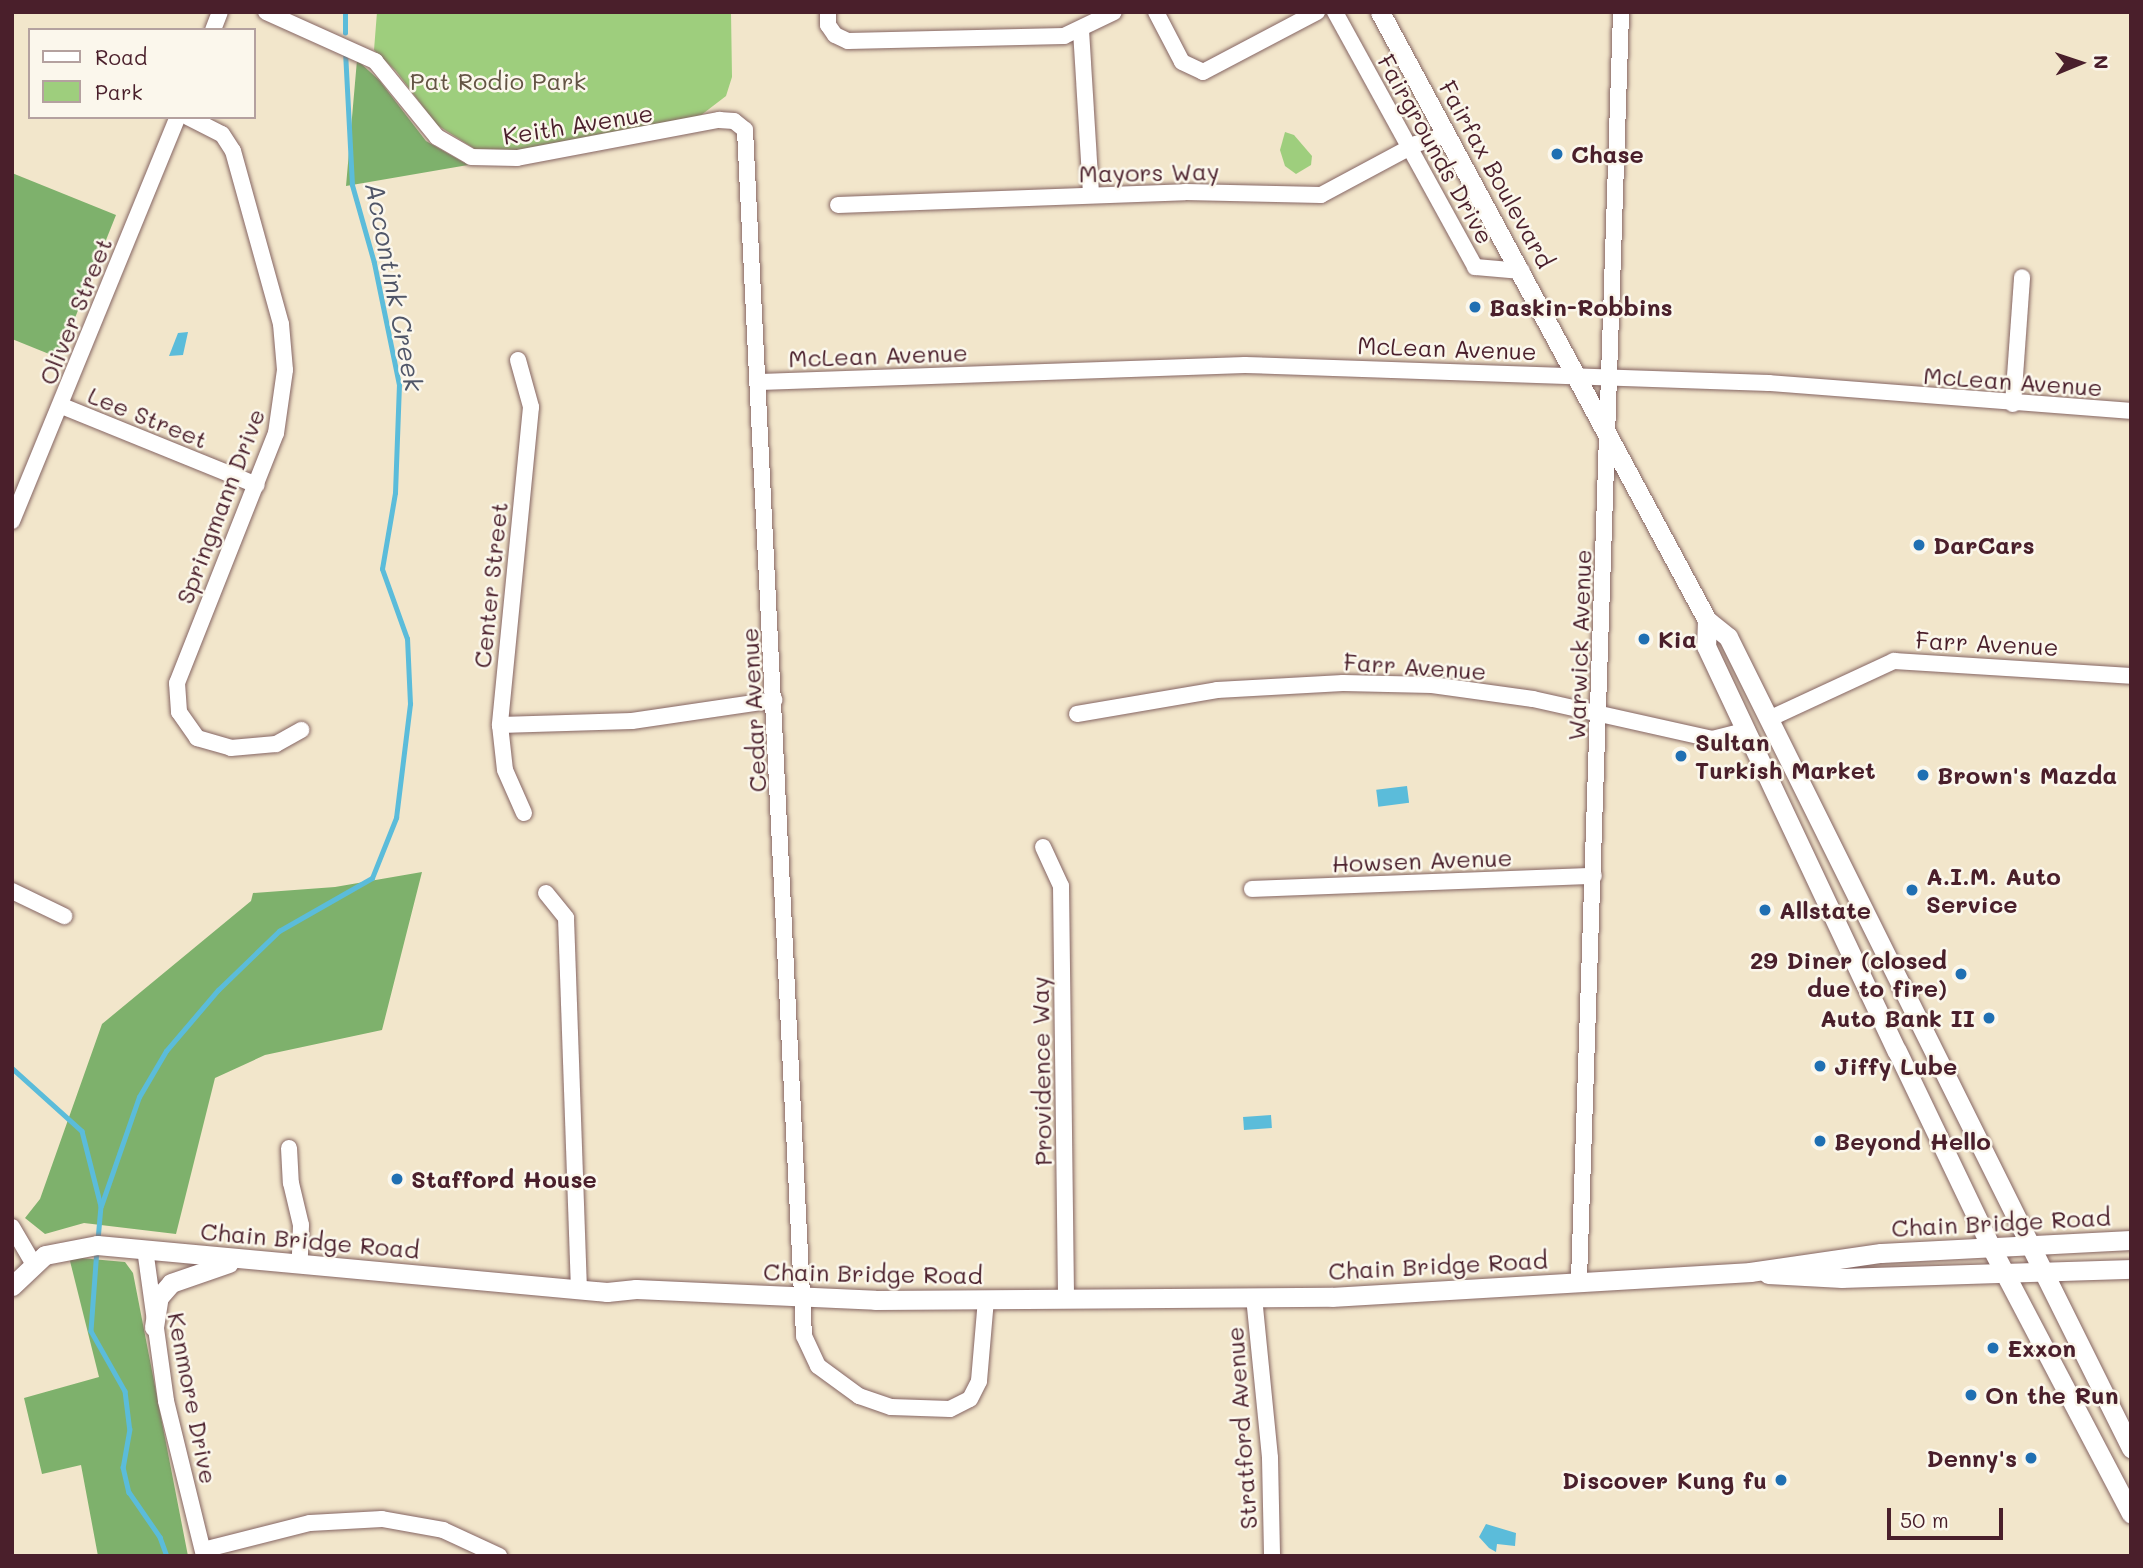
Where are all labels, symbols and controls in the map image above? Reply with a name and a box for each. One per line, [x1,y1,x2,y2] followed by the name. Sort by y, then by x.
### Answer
[28,28,256,119] legend
[2045,28,2115,98] north arrow
[95,43,147,70] text: Road
[1372,49,1500,249] street label: Fairgrounds Drive
[2089,55,2114,70] text: N
[410,67,586,95] park label: Pat Rodio Park
[1434,75,1560,273] street label: Fairfax Boulevard
[95,78,143,105] text: Park
[501,98,655,150] street label: Keith Avenue
[1571,140,1644,168] place label: Chase
[1549,146,1565,162] marker: Chase
[1078,156,1220,188] street label: Mayors Way
[358,180,430,394] water label: Accontink Creek
[32,233,118,389] street label: Oliver Street
[1489,293,1673,321] place label: Baskin-Robbins
[1467,299,1483,315] marker: Baskin-Robbins
[1357,330,1537,366] street label: McLean Avenue
[788,337,968,373] street label: McLean Avenue
[1922,360,2104,402] street label: McLean Avenue
[84,380,212,454] street label: Lee Street
[170,404,270,608] street label: Springmann Drive
[467,501,513,669] street label: Center Street
[1933,531,2035,559] place label: DarCars
[1911,537,1927,553] marker: DarCars
[1561,549,1597,741] street label: Warwick Avenue
[1658,625,1697,653] place label: Kia
[1915,625,2059,661] street label: Farr Avenue
[734,627,772,793] street label: Cedar Avenue
[1636,631,1652,647] marker: Kia
[1343,647,1487,685] street label: Farr Avenue
[1695,728,1876,784] place label: Sultan Turkish Market
[1673,748,1689,764] marker: Sultan Turkish Market
[1937,761,2117,789] place label: Brown's Mazda
[1915,767,1931,783] marker: Brown's Mazda
[1331,842,1513,878] street label: Howsen Avenue
[1926,862,2061,918] place label: A.I.M. Auto Service
[1904,882,1920,898] marker: A.I.M. Auto Service
[1779,896,1871,924] place label: Allstate
[1757,902,1773,918] marker: Allstate
[1750,946,1947,1002] place label: 29 Diner (closed due to fire)
[1953,966,1969,982] marker: 29 Diner (closed due to fire)
[1025,976,1057,1166] street label: Providence Way
[1820,1004,1975,1032] place label: Auto Bank II
[1981,1010,1997,1026] marker: Auto Bank II
[1834,1052,1957,1080] place label: Jiffy Lube
[1812,1058,1828,1074] marker: Jiffy Lube
[1834,1127,1991,1155] place label: Beyond Hello
[1812,1133,1828,1149] marker: Beyond Hello
[411,1165,597,1193] place label: Stafford House
[389,1171,405,1187] marker: Stafford House
[1891,1202,2111,1242] street label: Chain Bridge Road
[199,1216,421,1264] street label: Chain Bridge Road
[1328,1245,1548,1285] street label: Chain Bridge Road
[763,1257,983,1289] street label: Chain Bridge Road
[162,1310,224,1486] street label: Kenmore Drive
[1220,1326,1262,1530] street label: Stratford Avenue
[2007,1334,2076,1362] place label: Exxon
[1985,1340,2001,1356] marker: Exxon
[1985,1381,2119,1409] place label: On the Run
[1963,1387,1979,1403] marker: On the Run
[1926,1444,2017,1472] place label: Denny's
[2023,1450,2039,1466] marker: Denny's
[1562,1466,1767,1494] place label: Discover Kung fu
[1773,1472,1789,1488] marker: Discover Kung fu
[1891,1494,2007,1538] scale bar
[1900,1506,1949,1533] text: 50 m

